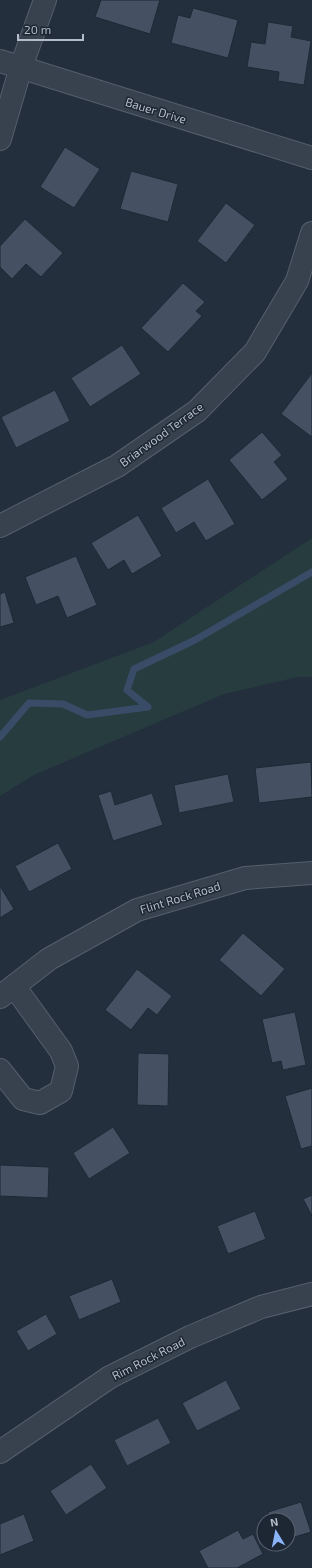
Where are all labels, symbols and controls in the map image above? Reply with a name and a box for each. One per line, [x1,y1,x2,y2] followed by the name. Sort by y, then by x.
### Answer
[18,16,83,42] scale bar
[24,22,51,36] text: 20 m
[124,94,188,126] street label: Bauer Drive
[116,399,206,469] street label: Briarwood Terrace
[138,878,222,916] street label: Flint Rock Road
[109,1334,187,1382] street label: Rim Rock Road
[256,1512,296,1552] north arrow
[269,1515,279,1529] text: N

